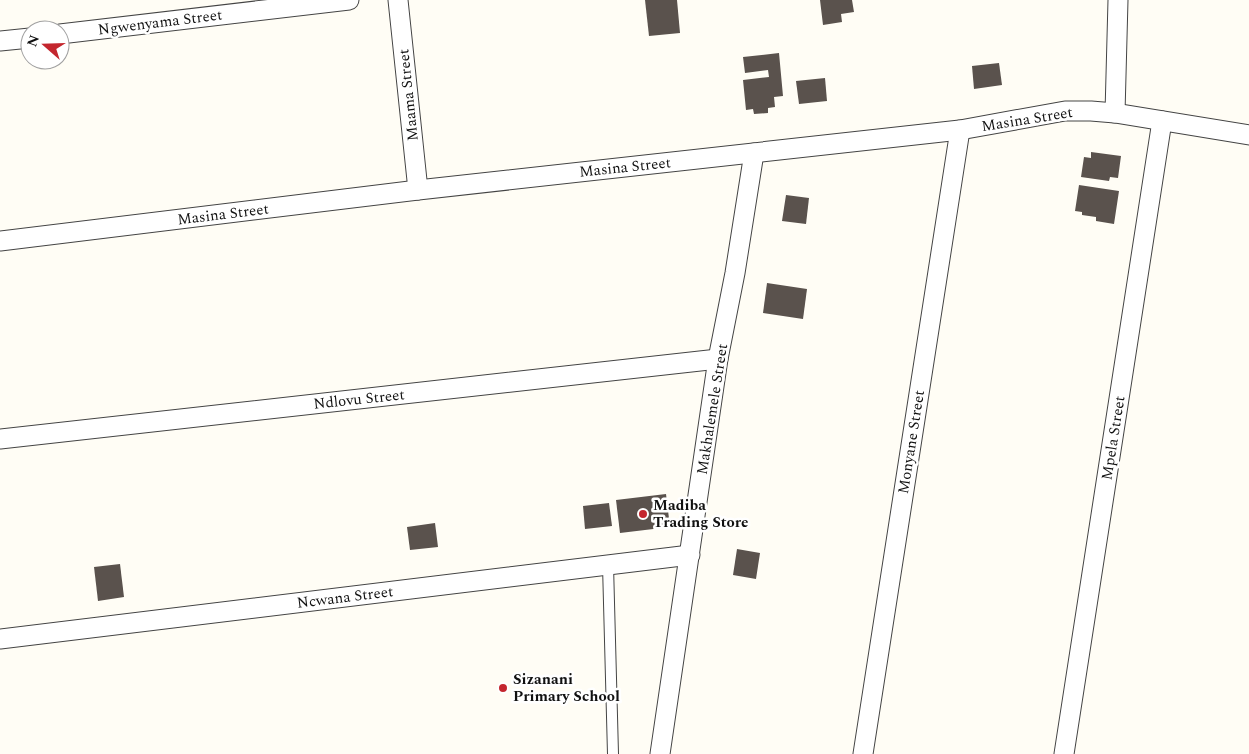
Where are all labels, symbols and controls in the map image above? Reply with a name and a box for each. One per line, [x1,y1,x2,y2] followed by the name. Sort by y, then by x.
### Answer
[97,3,224,42] street label: Ngwenyama Street
[20,20,70,70] north arrow
[21,32,45,50] text: N
[392,48,425,142] street label: Maama Street
[980,101,1074,138] street label: Masina Street
[578,151,672,184] street label: Masina Street
[176,197,270,232] street label: Masina Street
[691,342,734,476] street label: Makhalemele Street
[312,383,406,416] street label: Ndlovu Street
[892,389,931,496] street label: Monyane Street
[1095,394,1132,482] street label: Mpela Street
[653,494,749,534] place label: Madiba Trading Store
[637,508,649,520] marker: Madiba Trading Store
[296,580,395,615] street label: Ncwana Street
[513,668,620,708] place label: Sizanani Primary School
[497,682,509,694] marker: Sizanani Primary School

